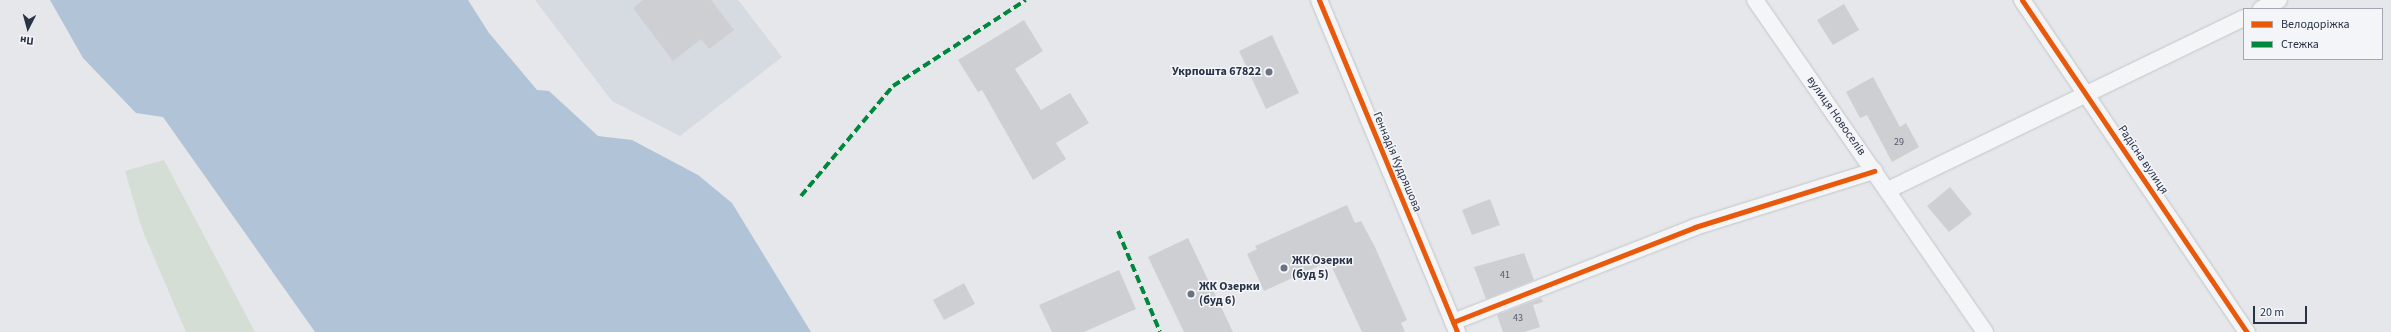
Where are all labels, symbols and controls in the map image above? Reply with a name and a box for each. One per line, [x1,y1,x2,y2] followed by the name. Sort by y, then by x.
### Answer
[8,8,48,48] north arrow
[2243,8,2383,60] legend
[2281,16,2350,33] text: Велодоріжка
[19,32,34,49] text: Пн
[2281,36,2319,53] text: Стежка
[1172,65,1261,79] place label: Укрпошта 67822
[1264,67,1274,77] marker: Укрпошта 67822
[1803,74,1869,158] street label: вулиця Новоселів
[1369,110,1425,214] street label: Геннадія Кудряшова
[2115,123,2171,197] street label: Радісна вулиця
[1894,137,1904,149] house number: 29
[1292,254,1353,282] place label: ЖК Озерки (буд 5)
[1279,263,1289,273] marker: ЖК Озерки (буд 5)
[1500,270,1510,282] house number: 41
[1199,280,1260,308] place label: ЖК Озерки (буд 6)
[1186,289,1196,299] marker: ЖК Озерки (буд 6)
[2255,298,2309,324] scale bar
[2260,304,2284,321] text: 20 m
[1513,313,1523,325] house number: 43

